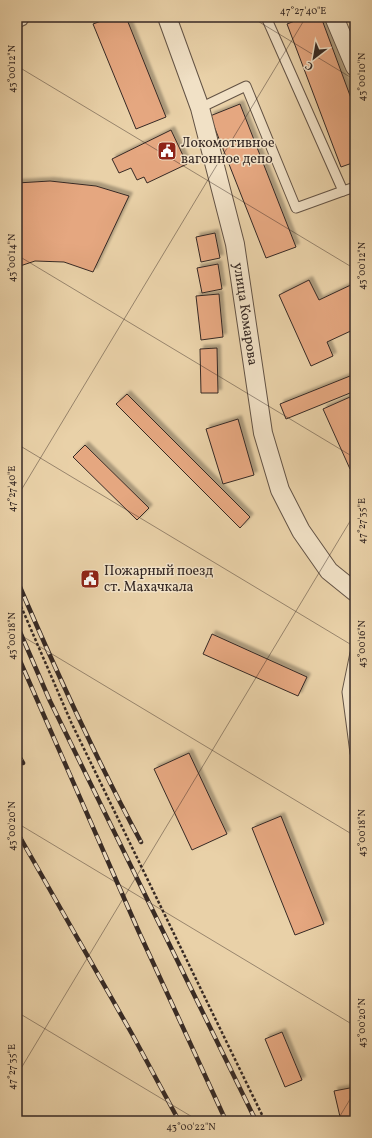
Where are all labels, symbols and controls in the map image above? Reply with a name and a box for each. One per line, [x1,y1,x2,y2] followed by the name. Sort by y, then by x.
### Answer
[280,4,326,18] text: 47°27'40"E
[294,38,334,78] north arrow
[5,44,19,93] text: 43°00'12"N
[355,52,369,101] text: 43°00'10"N
[303,57,317,74] text: С
[181,134,275,169] place label: Локомотивное вагонное депо
[156,140,178,162] public building icon: Локомотивное вагонное депо
[5,233,19,282] text: 43°00'14"N
[355,241,369,290] text: 43°00'12"N
[228,261,262,367] street label: улица Комарова
[5,466,19,512] text: 47°27'40"E
[355,498,369,544] text: 47°27'35"E
[104,562,213,597] place label: Пожарный поезд ст. Махачкала
[79,568,101,590] public building icon: Пожарный поезд ст. Махачкала
[5,611,19,660] text: 43°00'18"N
[355,619,369,668] text: 43°00'16"N
[5,800,19,851] text: 43°00'20"N
[355,808,369,857] text: 43°00'18"N
[355,997,369,1048] text: 43°00'20"N
[5,1044,19,1090] text: 47°27'35"E
[166,1120,216,1134] text: 43°00'22"N

